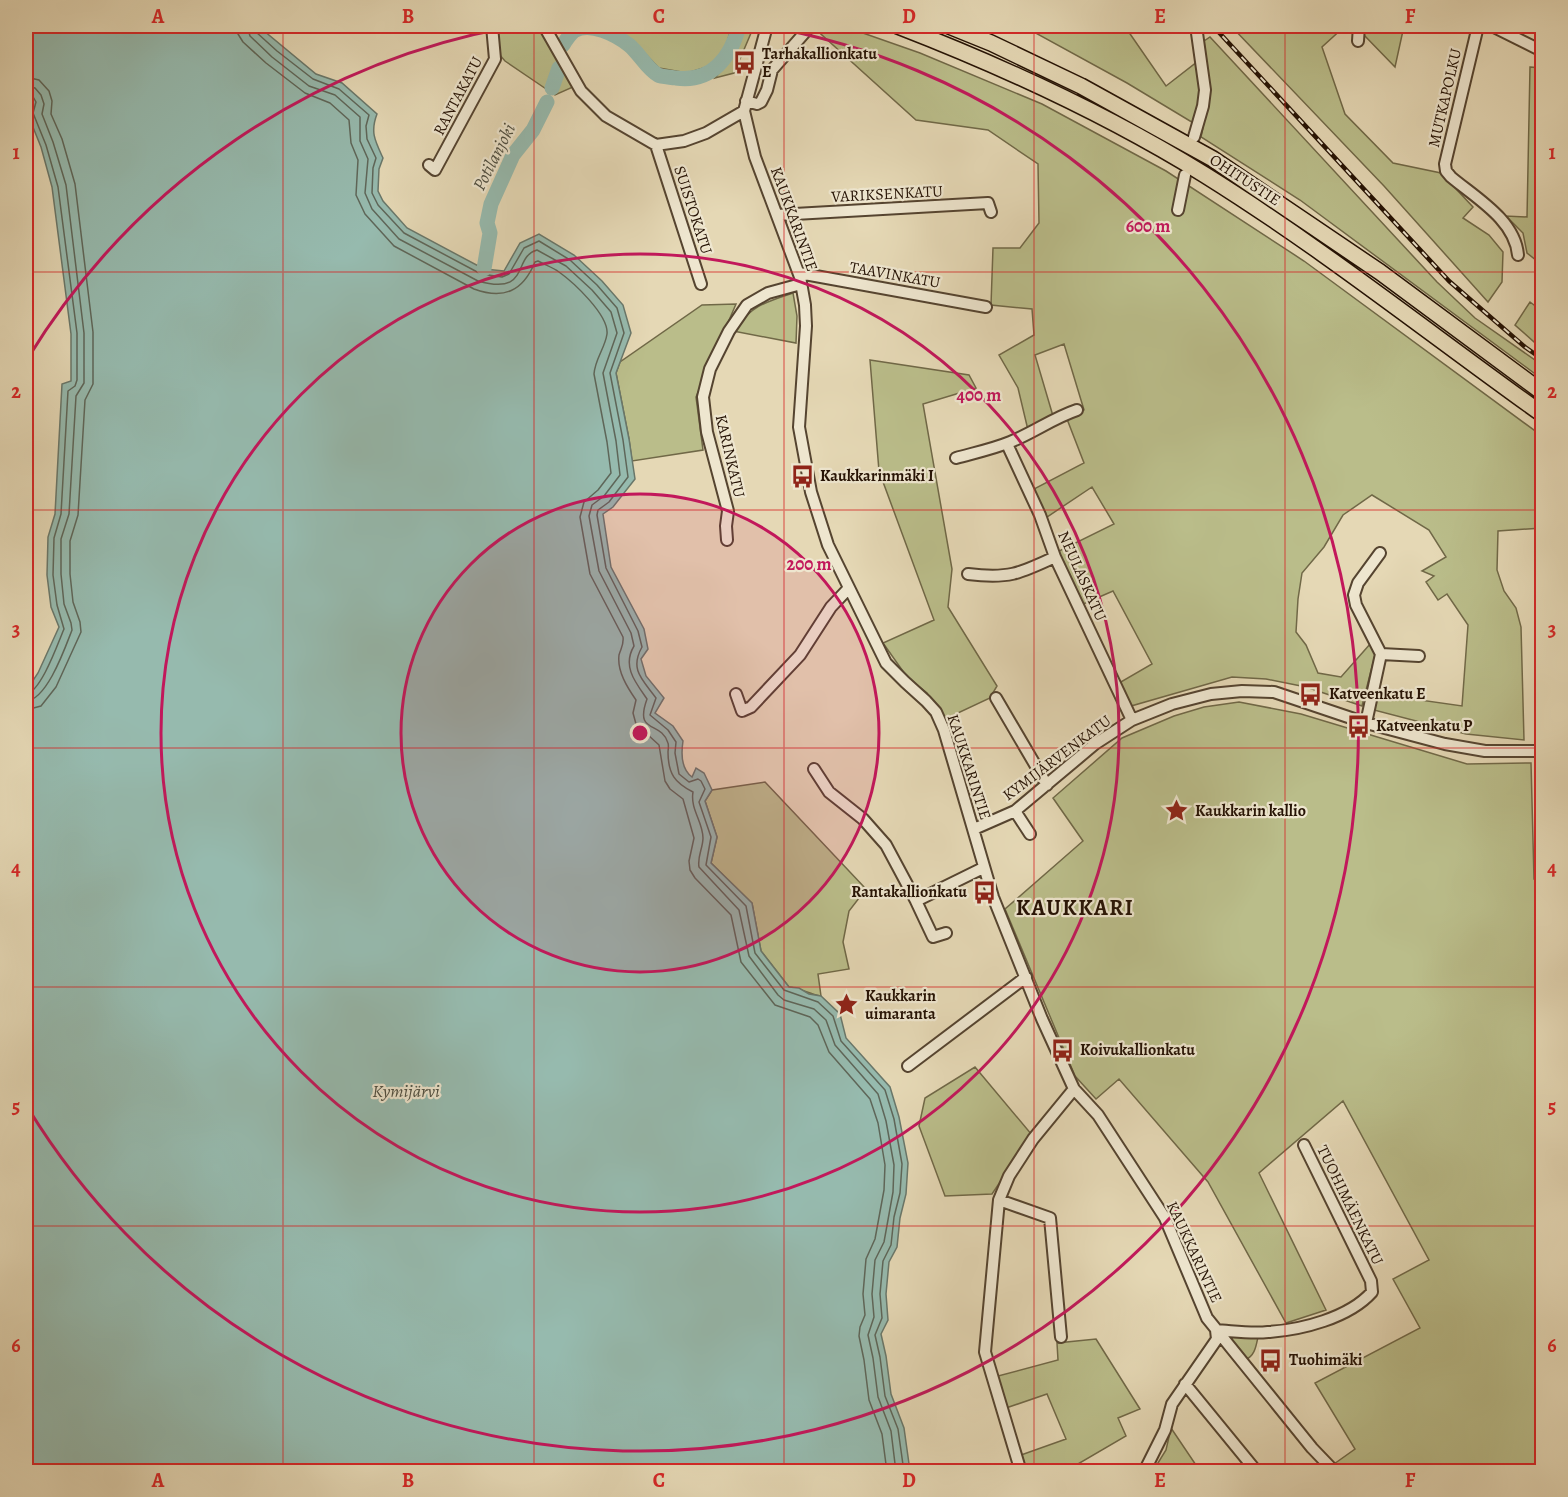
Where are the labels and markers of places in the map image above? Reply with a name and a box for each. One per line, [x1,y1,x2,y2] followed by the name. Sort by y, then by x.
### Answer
[762,43,877,83] place label: Tarhakallionkatu E
[731,50,757,76] bus stop icon: Tarhakallionkatu E
[789,463,815,489] bus stop icon: Kaukkarinmäki I
[820,465,934,487] place label: Kaukkarinmäki I
[1298,681,1324,707] bus stop icon: Katveenkatu E
[1329,683,1426,705] place label: Katveenkatu E
[1345,713,1371,739] bus stop icon: Katveenkatu P
[1376,715,1473,737] place label: Katveenkatu P
[630,723,650,743] centre of rings
[1164,798,1190,824] place icon: Kaukkarin kallio
[1195,800,1306,822] place label: Kaukkarin kallio
[972,879,998,905] bus stop icon: Rantakallionkatu
[851,881,967,903] place label: Rantakallionkatu
[865,985,936,1025] place label: Kaukkarin uimaranta
[834,992,860,1018] place icon: Kaukkarin uimaranta
[1049,1037,1075,1063] bus stop icon: Koivukallionkatu
[1080,1039,1195,1061] place label: Koivukallionkatu
[1258,1347,1284,1373] bus stop icon: Tuohimäki
[1289,1349,1363,1371] place label: Tuohimäki

